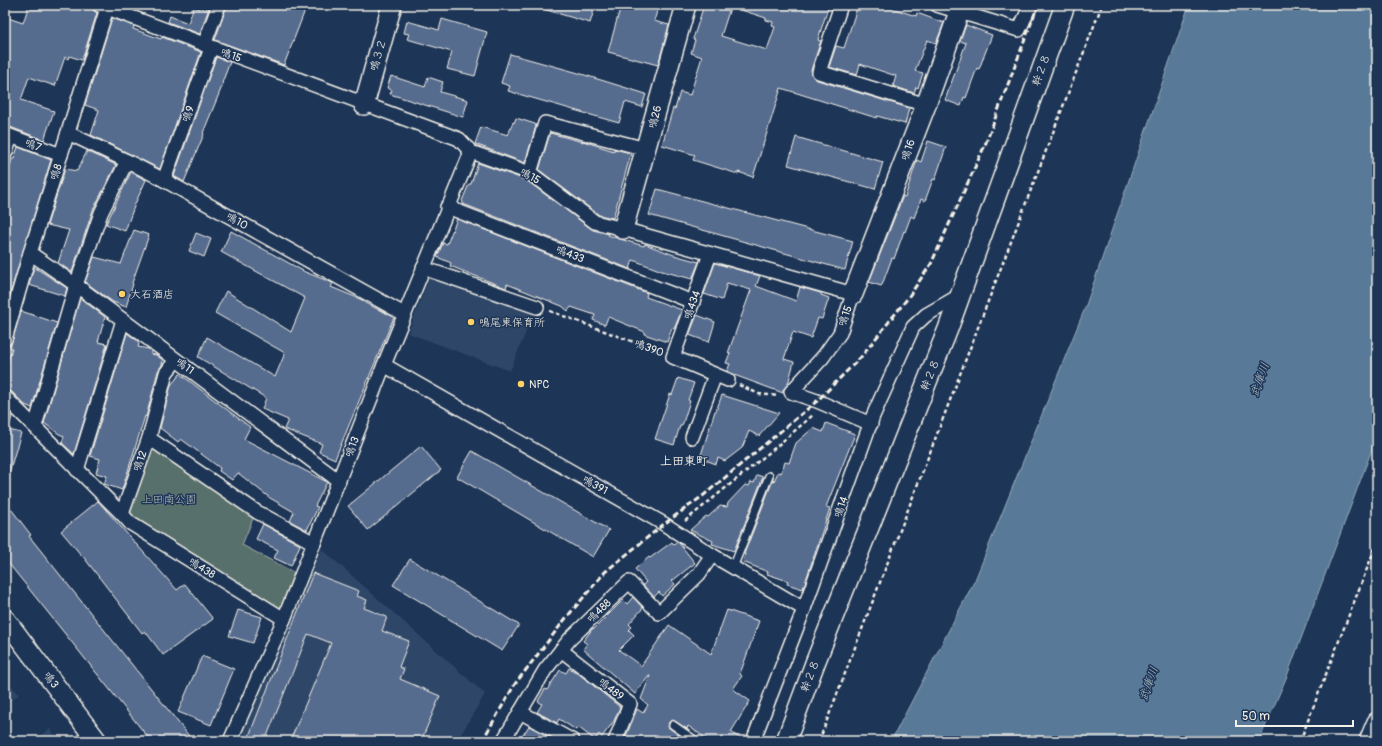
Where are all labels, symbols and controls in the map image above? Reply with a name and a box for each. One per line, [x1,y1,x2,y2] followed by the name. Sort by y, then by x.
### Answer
[367,37,389,73] street label: 鳴３２
[219,45,243,65] street label: 鳴15
[1029,52,1053,88] street label: 幹２８
[179,104,197,124] street label: 鳴9
[646,104,664,130] street label: 鳴26
[23,136,43,154] street label: 鳴7
[898,138,918,162] street label: 鳴16
[47,162,65,182] street label: 鳴8
[518,165,542,187] street label: 鳴15
[224,210,250,232] street label: 鳴10
[554,243,586,265] street label: 鳴433
[130,288,174,301] place label: 大石酒店
[681,288,703,321] street label: 鳴434
[117,289,127,299] marker: 大石酒店
[835,304,855,328] street label: 鳴15
[479,316,545,329] place label: 鳴尾東保育所
[466,317,476,327] marker: 鳴尾東保育所
[633,337,665,359] street label: 鳴390
[173,355,197,377] street label: 鳴11
[918,357,942,393] street label: 幹２８
[1247,361,1273,399] water label: 武庫川
[529,378,550,391] place label: NPC
[516,379,526,389] marker: NPC
[342,435,362,459] street label: 鳴13
[130,449,150,473] street label: 鳴12
[660,454,708,469] district label: 上田東町
[580,473,610,497] street label: 鳴391
[142,493,197,506] park label: 上田南公園
[831,494,851,519] street label: 鳴14
[186,555,218,581] street label: 鳴438
[584,596,614,626] street label: 鳴488
[798,658,822,694] street label: 幹２８
[1136,665,1162,703] water label: 武庫川
[41,669,61,691] street label: 鳴3
[596,675,627,703] street label: 鳴489
[1236,702,1353,728] scale bar
[1242,709,1270,724] text: 50 m

